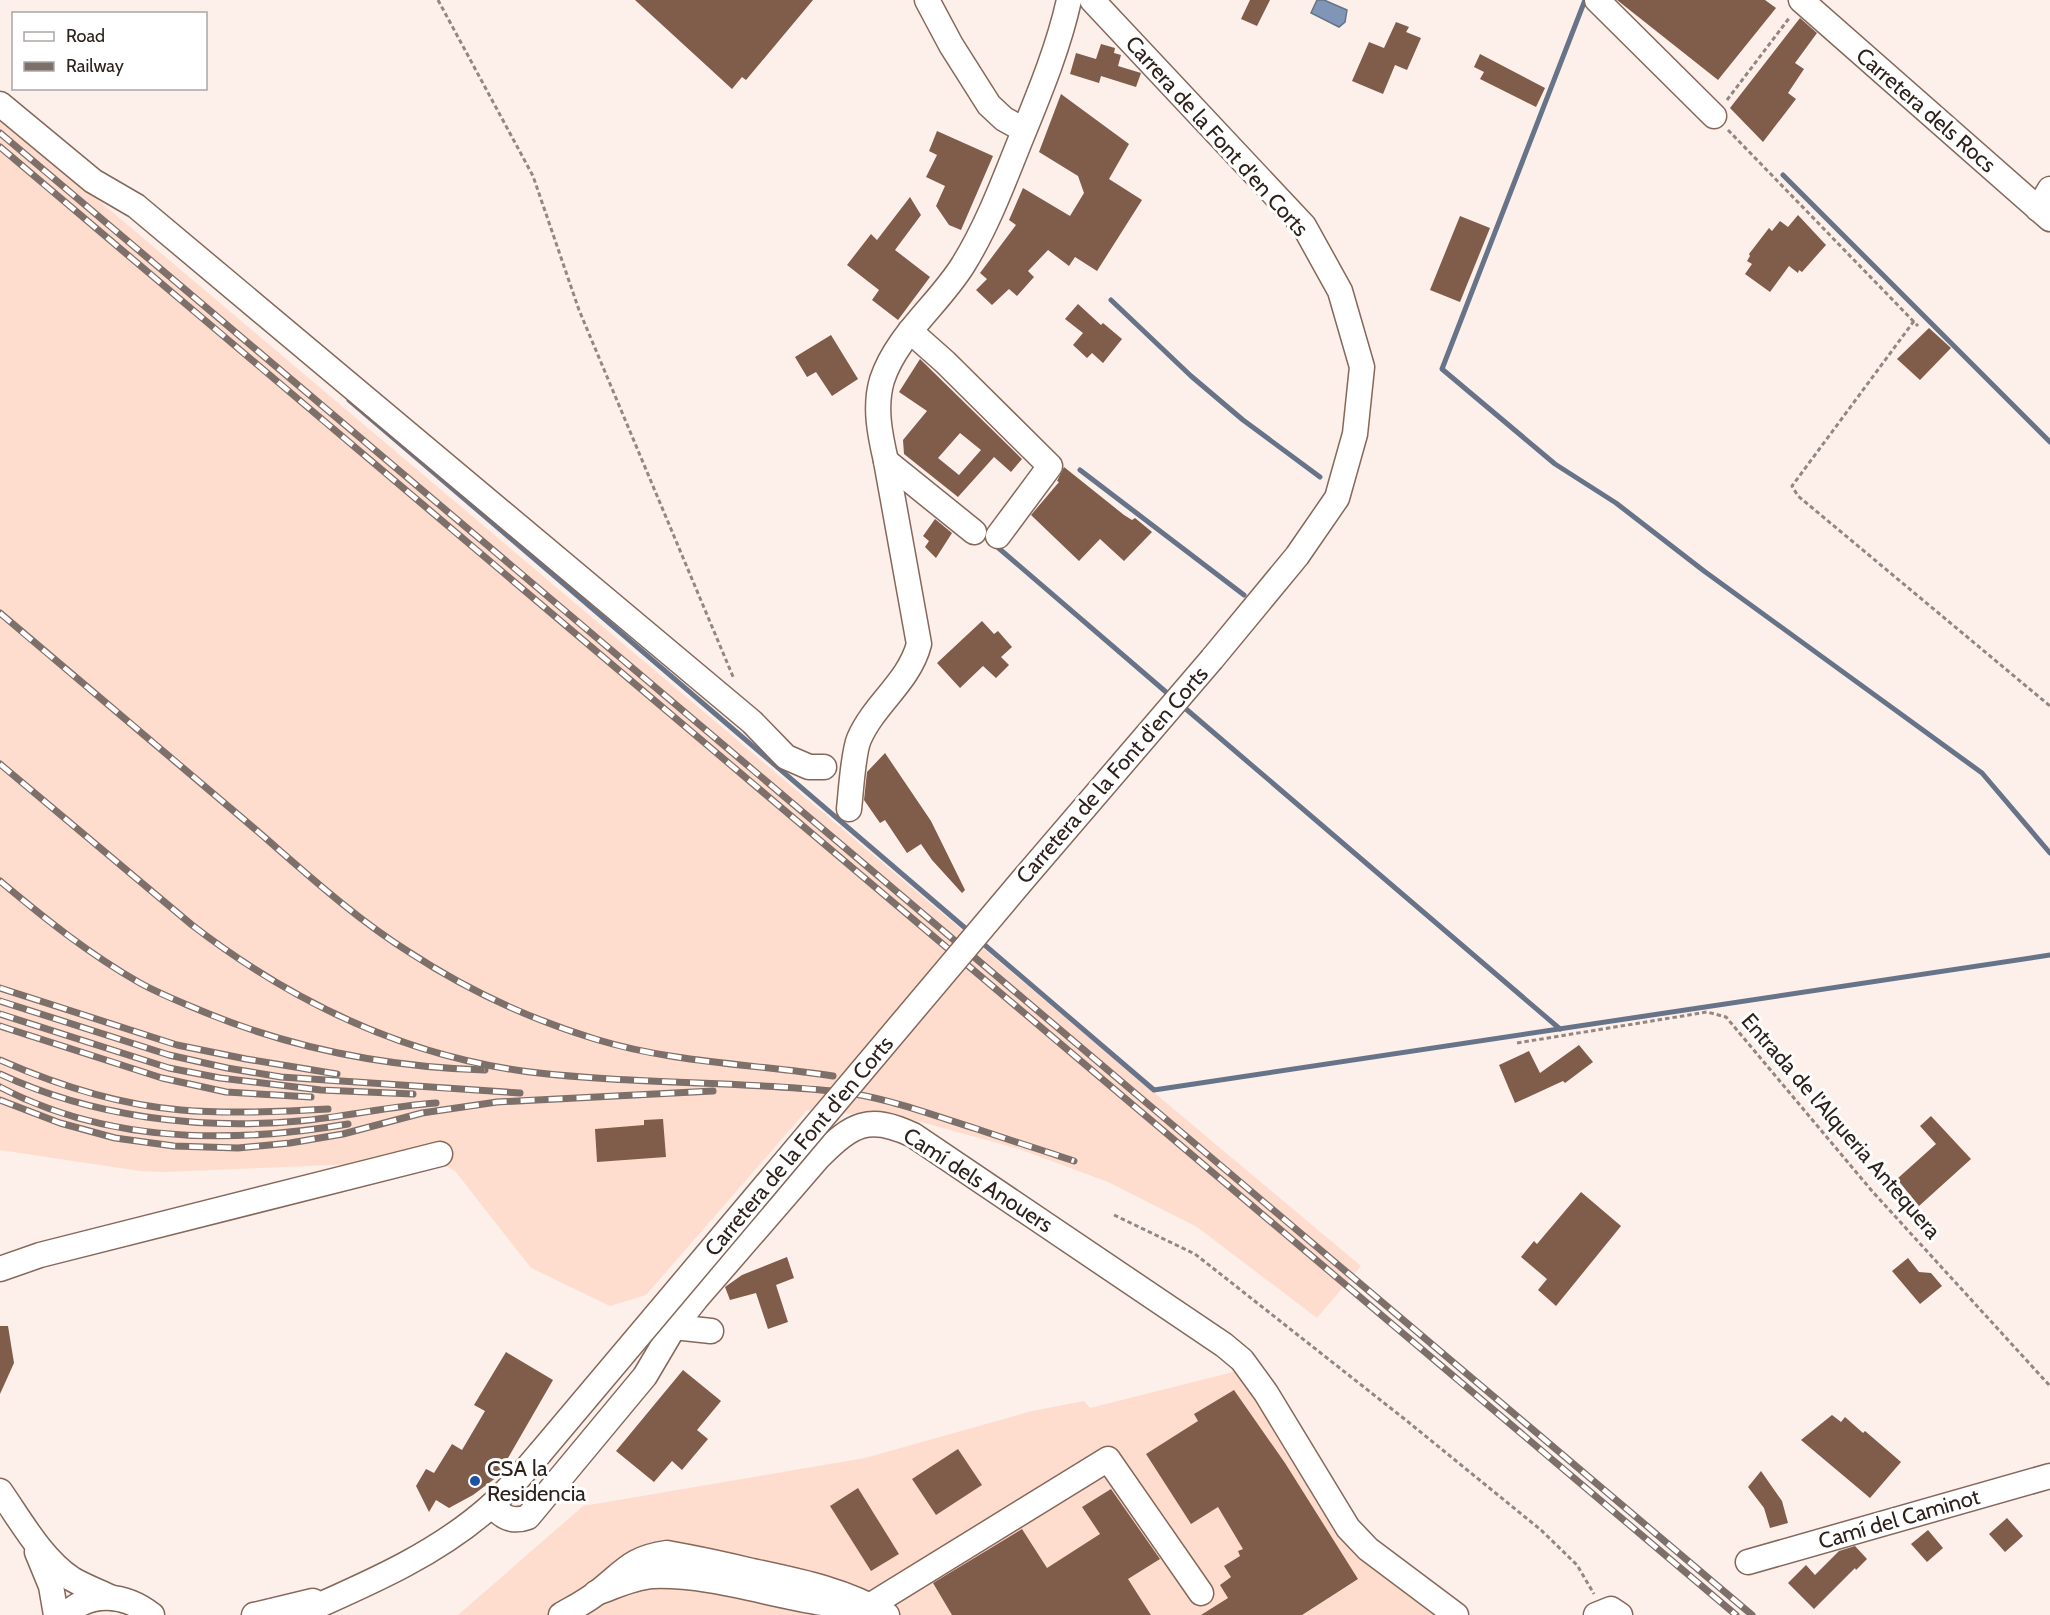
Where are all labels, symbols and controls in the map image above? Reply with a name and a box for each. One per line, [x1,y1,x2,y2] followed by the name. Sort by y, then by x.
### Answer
[12,12,207,90] legend
[66,25,105,47] text: Road
[1120,30,1314,242] street label: Carrera de la Font d'en Corts
[1850,42,2002,178] street label: Carretera dels Rocs
[66,55,124,77] text: Railway
[1010,661,1214,889] street label: Carretera de la Font d'en Corts
[1736,1008,1947,1245] street label: Entrada de l'Alqueria Antequera
[699,1030,899,1262] street label: Carretera de la Font d'en Corts
[898,1122,1058,1238] street label: Camí dels Anouers
[487,1455,586,1507] place label: CSA la Residencia
[468,1474,482,1488] marker: CSA la Residencia
[1815,1483,1983,1555] street label: Camí del Caminot

